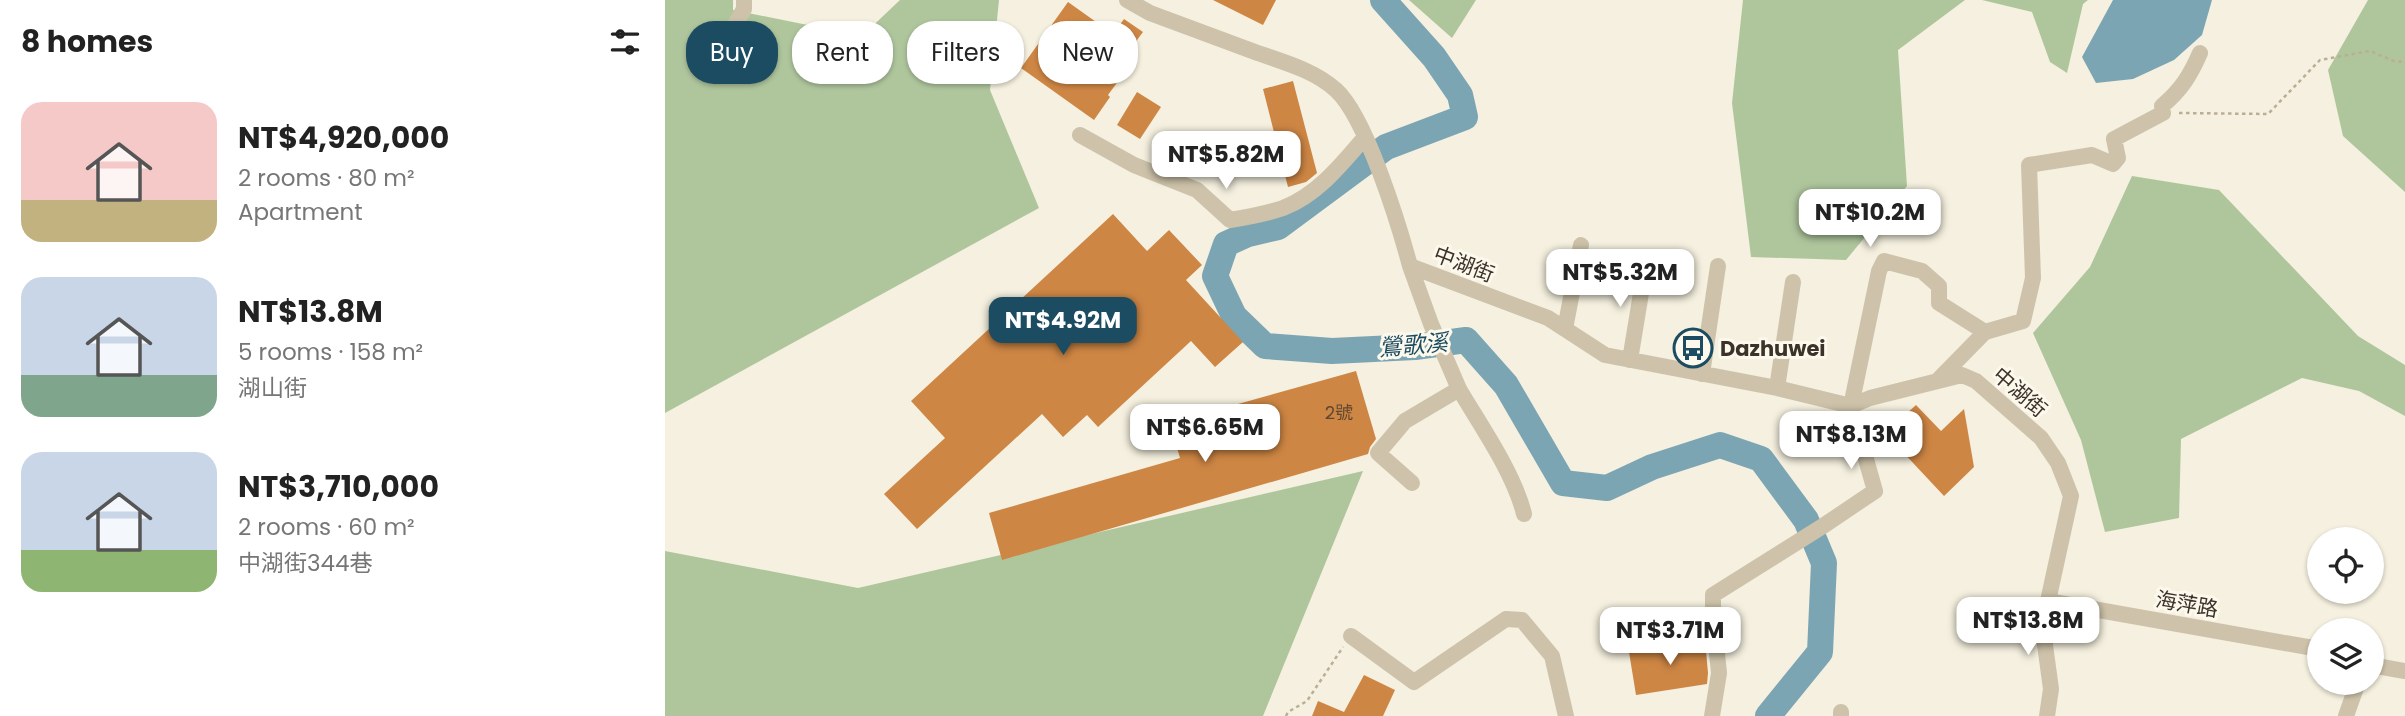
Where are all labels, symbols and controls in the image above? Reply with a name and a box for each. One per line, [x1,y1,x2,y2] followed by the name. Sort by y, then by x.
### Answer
[21,20,153,63] text: 8 homes
[686,21,778,84] chip: Buy
[792,21,893,84] chip: Rent
[907,21,1024,84] chip: Filters
[1038,21,1138,84] chip: New
[606,23,644,61] icon: filters
[238,116,449,159] text: NT$4,920,000
[77,130,161,214] icon: home
[1154,132,1298,191] pin: NT$5.82M
[1168,138,1284,170] text: NT$5.82M
[238,162,415,194] text: 2 rooms · 80 m²
[1798,190,1942,249] pin: NT$10.2M
[238,196,363,228] text: Apartment
[1815,196,1925,228] text: NT$10.2M
[1429,239,1499,289] street label: 中湖街
[1548,250,1692,309] pin: NT$5.32M
[1562,256,1678,288] text: NT$5.32M
[238,290,383,333] text: NT$13.8M
[991,298,1135,357] pin: NT$4.92M
[1005,304,1121,336] text: NT$4.92M
[77,305,161,389] icon: home
[1377,326,1452,364] water label: 鶯歌溪
[1672,327,1714,369] bus stop icon: Dazhuwei
[1720,334,1826,363] place label: Dazhuwei
[238,336,423,368] text: 5 rooms · 158 m²
[1987,360,2053,424] street label: 中湖街
[238,372,307,404] text: 湖山街
[1325,400,1353,425] house number: 2號
[1133,405,1277,464] pin: NT$6.65M
[1146,411,1264,443] text: NT$6.65M
[1779,412,1923,471] pin: NT$8.13M
[1795,418,1907,450] text: NT$8.13M
[238,465,439,508] text: NT$3,710,000
[77,480,161,564] icon: home
[238,511,415,543] text: 2 rooms · 60 m²
[2307,527,2384,695] map controls
[2307,527,2384,604] button: locate
[238,547,372,579] text: 中湖街344巷
[2153,584,2221,624] street label: 海萍路
[1956,598,2100,657] pin: NT$13.8M
[1972,604,2084,636] text: NT$13.8M
[1598,608,1742,667] pin: NT$3.71M
[1616,614,1724,646] text: NT$3.71M
[2307,618,2384,695] button: layers

